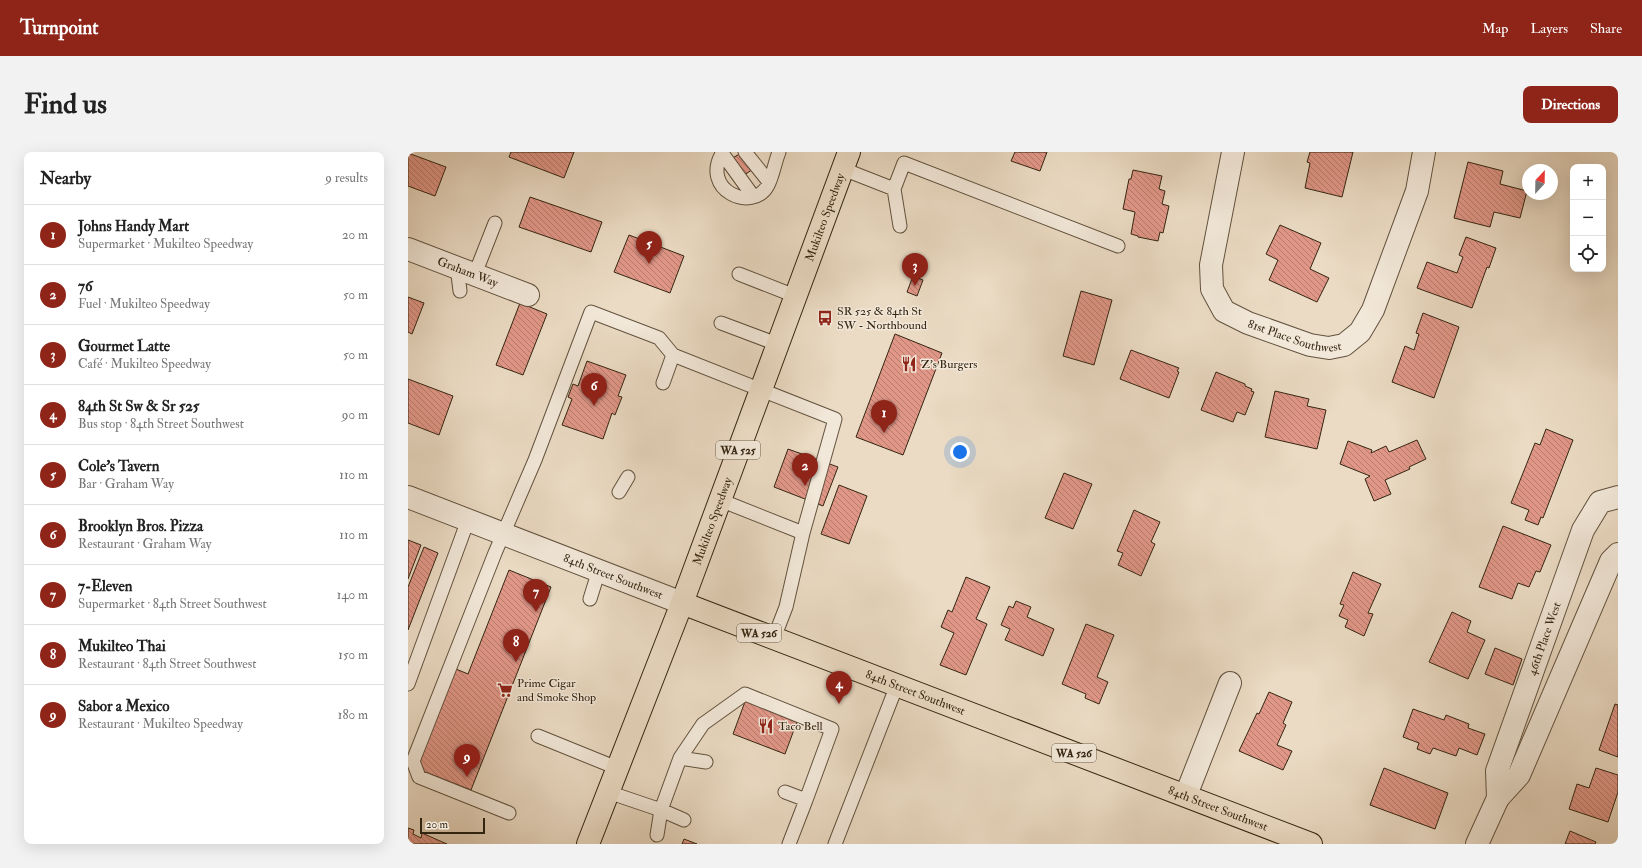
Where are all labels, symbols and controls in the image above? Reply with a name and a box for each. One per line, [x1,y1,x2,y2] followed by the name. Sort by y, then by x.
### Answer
[20,16,98,40] text: Turnpoint
[1482,20,1508,37] text: Map
[1530,20,1568,37] text: Layers
[1590,20,1622,37] text: Share
[1523,86,1618,123] button: Directions
[24,87,107,122] text: Find us
[1522,164,1558,200] north arrow
[1570,164,1606,272] map controls
[1570,164,1606,200] button: +
[40,168,91,189] text: Nearby
[325,170,368,186] text: 9 results
[802,170,848,263] street label: Mukilteo Speedway
[1570,200,1606,236] button: −
[78,217,189,236] text: Johns Handy Mart
[51,227,55,243] text: 1
[342,227,368,243] text: 20 m
[636,231,662,264] pin: 5
[78,236,253,252] text: Supermarket · Mukilteo Speedway
[1570,236,1606,272] button: locate
[435,253,501,291] street label: Graham Way
[902,253,928,286] pin: 3
[78,277,92,296] text: 76
[50,287,56,303] text: 2
[343,287,368,303] text: 50 m
[78,296,210,312] text: Fuel · Mukilteo Speedway
[837,304,927,333] place label: SR 525 & 84th St SW - Northbound
[816,309,834,327] bus stop icon: SR 525 & 84th St SW - Northbound
[1246,316,1343,355] street label: 81st Place Southwest
[78,337,170,356] text: Gourmet Latte
[51,347,56,363] text: 3
[343,347,368,363] text: 50 m
[900,355,918,373] restaurant icon: Z's Burgers
[78,356,211,372] text: Café · Mukilteo Speedway
[921,357,977,372] place label: Z's Burgers
[581,373,607,406] pin: 6
[78,397,199,416] text: 84th St Sw & Sr 525
[871,400,897,433] pin: 1
[49,407,57,423] text: 4
[342,407,368,423] text: 90 m
[78,416,244,432] text: Bus stop · 84th Street Southwest
[716,441,760,459] road number: WA 525
[950,442,970,462] your location
[792,453,818,486] pin: 2
[78,457,159,476] text: Cole’s Tavern
[50,467,56,483] text: 5
[339,467,368,483] text: 110 m
[689,474,736,567] street label: Mukilteo Speedway
[78,476,174,492] text: Bar · Graham Way
[78,517,203,536] text: Brooklyn Bros. Pizza
[50,527,56,543] text: 6
[339,527,368,543] text: 110 m
[78,536,212,552] text: Restaurant · Graham Way
[561,550,665,602] street label: 84th Street Southwest
[78,577,132,596] text: 7-Eleven
[523,579,549,612] pin: 7
[50,587,56,603] text: 7
[337,587,368,603] text: 140 m
[78,596,267,612] text: Supermarket · 84th Street Southwest
[1524,600,1564,677] street label: 46th Place West
[737,624,781,642] road number: WA 526
[503,629,529,662] pin: 8
[78,637,166,656] text: Mukilteo Thai
[50,647,56,663] text: 8
[338,647,368,663] text: 150 m
[78,656,256,672] text: Restaurant · 84th Street Southwest
[864,667,967,718] street label: 84th Street Southwest
[826,671,852,704] pin: 4
[517,676,596,705] place label: Prime Cigar and Smoke Shop
[496,681,514,699] supermarket icon: Prime Cigar and Smoke Shop
[78,697,170,716] text: Sabor a Mexico
[50,707,56,723] text: 9
[338,707,368,723] text: 180 m
[78,716,243,732] text: Restaurant · Mukilteo Speedway
[757,717,775,735] restaurant icon: Taco Bell
[778,719,823,734] place label: Taco Bell
[454,744,480,777] pin: 9
[1052,744,1096,762] road number: WA 526
[1166,783,1270,834] street label: 84th Street Southwest
[420,816,485,835] scale bar
[426,818,448,831] text: 20 m

